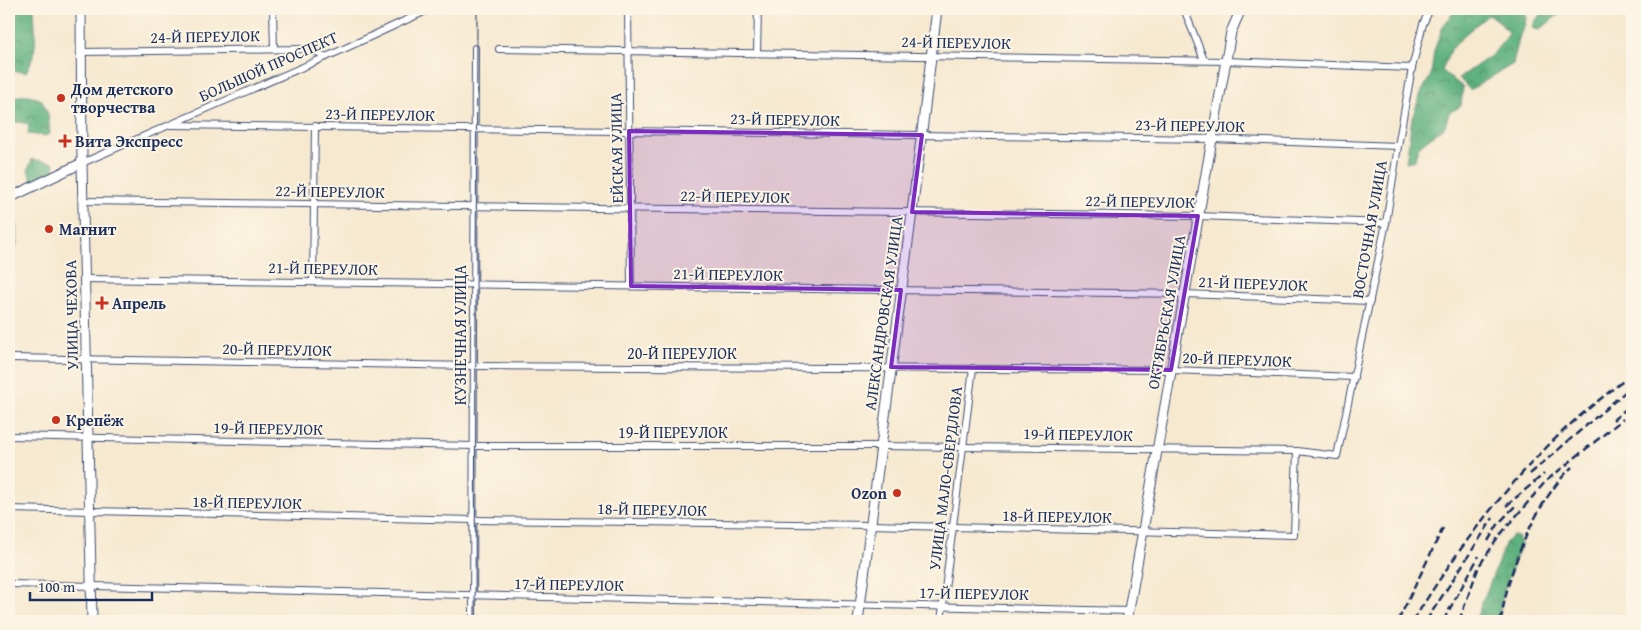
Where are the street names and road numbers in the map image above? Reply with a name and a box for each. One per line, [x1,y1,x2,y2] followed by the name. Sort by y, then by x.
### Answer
[150,23,260,49] street label: 24-Й ПЕРЕУЛОК
[195,25,341,107] street label: БОЛЬШОЙ ПРОСПЕКТ
[901,29,1011,55] street label: 24-Й ПЕРЕУЛОК
[603,92,629,204] street label: ЕЙСКАЯ УЛИЦА
[325,101,435,127] street label: 23-Й ПЕРЕУЛОК
[730,106,840,132] street label: 23-Й ПЕРЕУЛОК
[1135,112,1245,138] street label: 23-Й ПЕРЕУЛОК
[1345,158,1393,300] street label: ВОСТОЧНАЯ УЛИЦА
[275,178,385,204] street label: 22-Й ПЕРЕУЛОК
[680,183,790,209] street label: 22-Й ПЕРЕУЛОК
[1085,188,1195,214] street label: 22-Й ПЕРЕУЛОК
[857,214,909,412] street label: АЛЕКСАНДРОВСКАЯ УЛИЦА
[1141,233,1191,391] street label: ОКТЯБРЬСКАЯ УЛИЦА
[268,255,378,281] street label: 21-Й ПЕРЕУЛОК
[58,259,84,370] street label: УЛИЦА ЧЕХОВА
[673,261,783,287] street label: 21-Й ПЕРЕУЛОК
[448,265,472,405] street label: КУЗНЕЧНАЯ УЛИЦА
[1198,269,1308,297] street label: 21-Й ПЕРЕУЛОК
[222,336,332,362] street label: 20-Й ПЕРЕУЛОК
[627,341,737,365] street label: 20-Й ПЕРЕУЛОК
[1182,345,1292,373] street label: 20-Й ПЕРЕУЛОК
[922,384,968,571] street label: УЛИЦА МАЛО-СВЕРДЛОВА
[213,415,323,441] street label: 19-Й ПЕРЕУЛОК
[618,420,728,444] street label: 19-Й ПЕРЕУЛОК
[1023,421,1133,447] street label: 19-Й ПЕРЕУЛОК
[192,489,302,515] street label: 18-Й ПЕРЕУЛОК
[597,496,707,522] street label: 18-Й ПЕРЕУЛОК
[1002,503,1112,529] street label: 18-Й ПЕРЕУЛОК
[514,571,624,597] street label: 17-Й ПЕРЕУЛОК
[919,580,1029,606] street label: 17-Й ПЕРЕУЛОК

